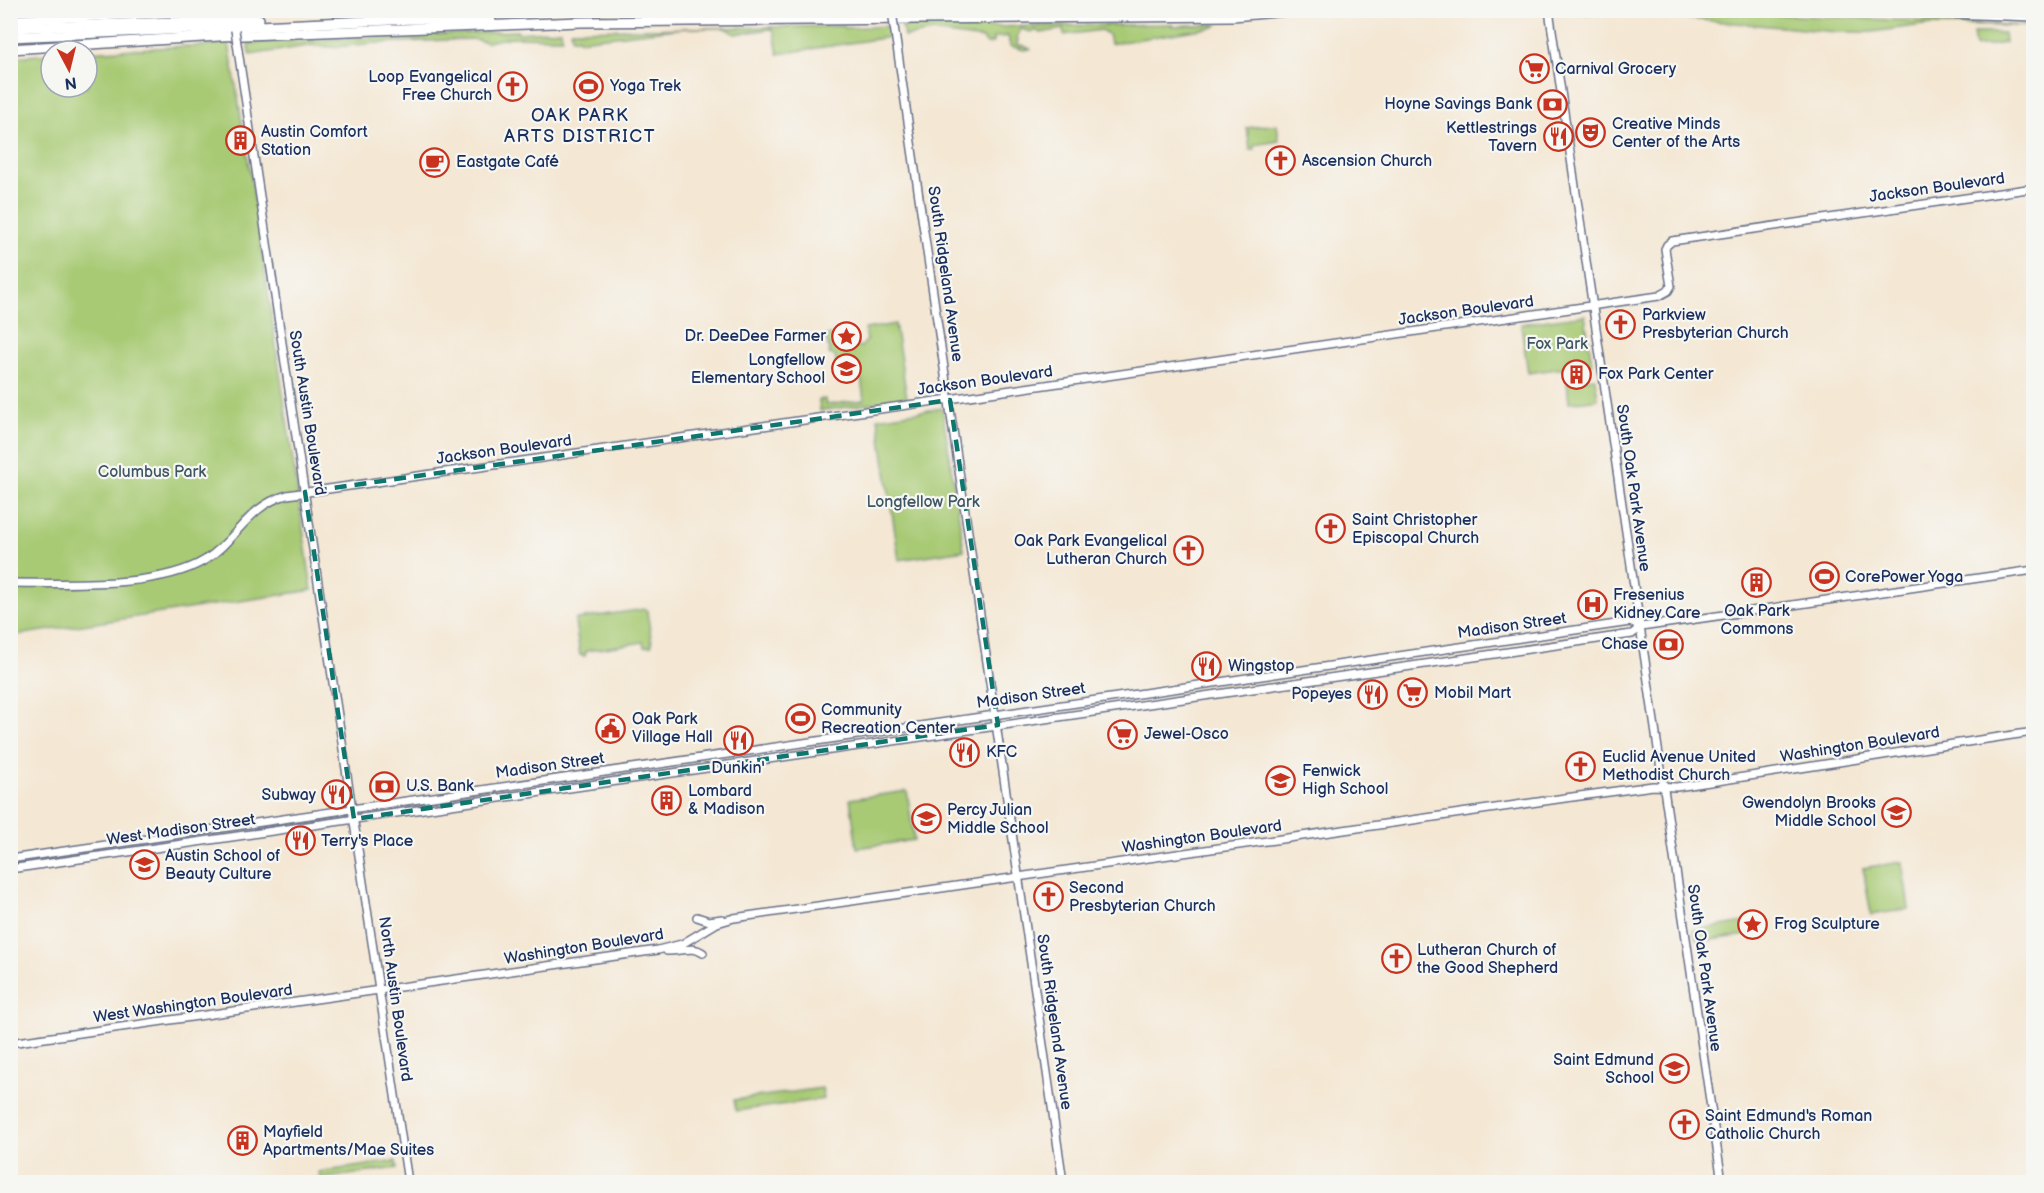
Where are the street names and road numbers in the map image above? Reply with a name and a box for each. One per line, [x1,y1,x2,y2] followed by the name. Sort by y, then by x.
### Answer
[1868,169,2006,207] street label: Jackson Boulevard
[923,185,967,364] street label: South Ridgeland Avenue
[1397,292,1535,330] street label: Jackson Boulevard
[285,329,329,497] street label: South Austin Boulevard
[916,362,1054,400] street label: Jackson Boulevard
[1612,403,1654,573] street label: South Oak Park Avenue
[435,431,573,469] street label: Jackson Boulevard
[1456,609,1568,643] street label: Madison Street
[975,679,1087,713] street label: Madison Street
[1779,723,1941,767] street label: Washington Boulevard
[494,749,606,783] street label: Madison Street
[105,810,257,850] street label: West Madison Street
[1121,816,1283,858] street label: Washington Boulevard
[1683,883,1725,1053] street label: South Oak Park Avenue
[374,915,416,1083] street label: North Austin Boulevard
[503,925,665,969] street label: Washington Boulevard
[1032,933,1076,1112] street label: South Ridgeland Avenue
[92,981,294,1027] street label: West Washington Boulevard

